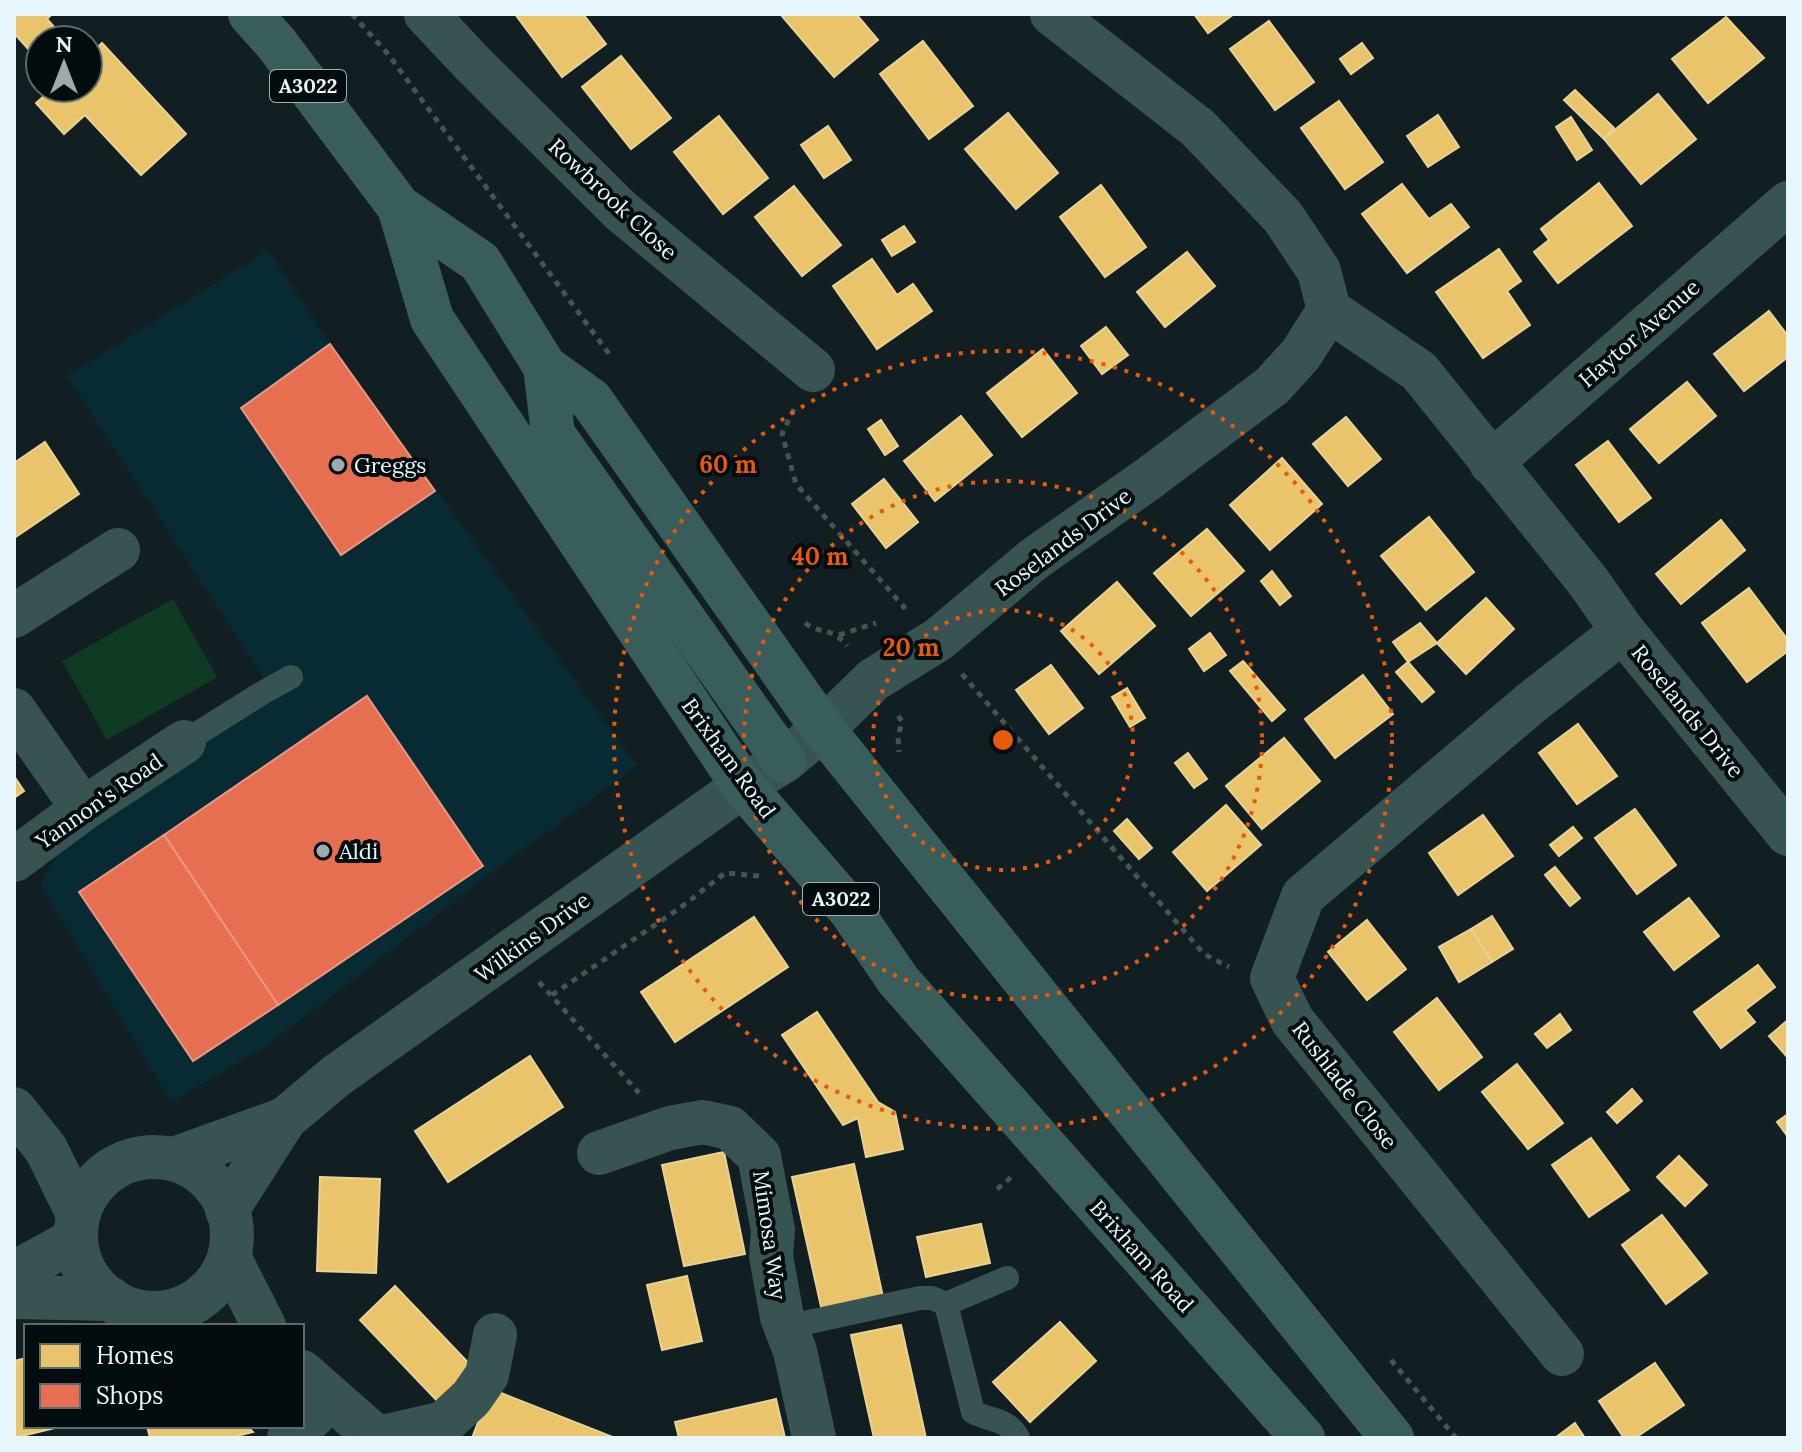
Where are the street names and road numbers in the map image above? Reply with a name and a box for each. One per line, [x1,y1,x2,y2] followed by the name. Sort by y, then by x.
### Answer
[270,70,346,102] road number: A3022
[543,132,683,266] street label: Rowbrook Close
[1573,273,1705,393] street label: Haytor Avenue
[989,482,1137,602] street label: Roselands Drive
[1626,639,1750,783] street label: Roselands Drive
[676,692,782,824] street label: Brixham Road
[29,747,168,856] street label: Yannon's Road
[803,883,879,915] road number: A3022
[469,886,595,988] street label: Wilkins Drive
[1286,1015,1404,1155] street label: Rushlade Close
[747,1169,793,1302] street label: Mimosa Way
[1084,1194,1200,1318] street label: Brixham Road

